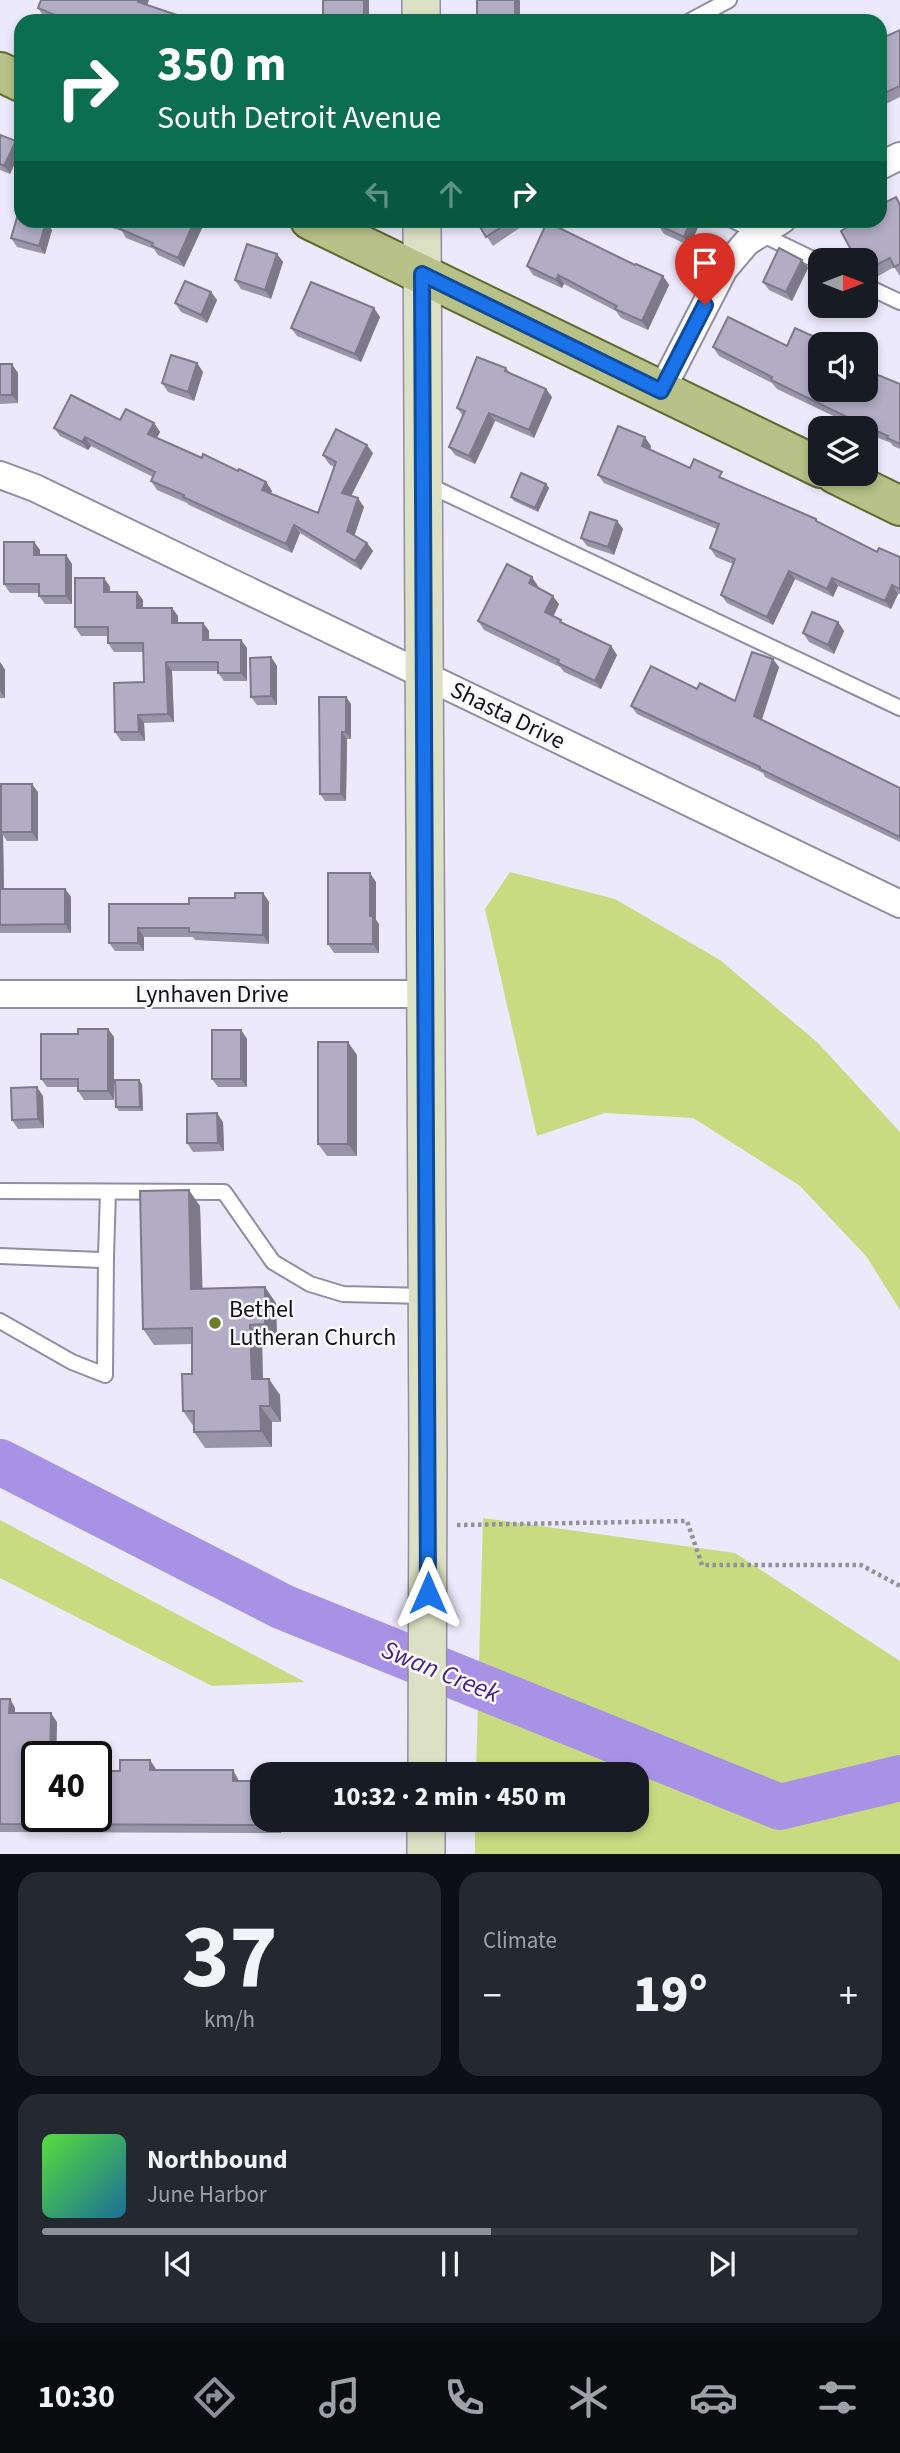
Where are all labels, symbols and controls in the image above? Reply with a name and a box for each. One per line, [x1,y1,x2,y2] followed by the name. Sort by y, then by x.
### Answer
[157,30,286,100] text: 350 m
[42,42,133,133] icon: right
[157,95,441,141] text: South Detroit Avenue
[359,175,397,213] icon: left
[432,175,470,213] icon: ahead
[505,175,543,213] icon: right
[675,233,735,305] pin
[686,244,724,282] icon: arrive
[808,248,878,318] north arrow
[808,248,878,486] map controls
[808,332,878,402] button: sound
[808,416,878,486] button: layers
[444,673,571,758] street label: Shasta Drive
[135,977,289,1012] street label: Lynhaven Drive
[229,1292,396,1355] place label: Bethel Lutheran Church
[207,1315,223,1331] marker: Bethel Lutheran Church
[391,1556,465,1630] position arrow
[376,1631,506,1712] water label: Swan Creek
[21,1741,112,1832] speed limit sign: 40
[333,1778,566,1815] text: 10:32 · 2 min · 450 m
[181,1893,278,2022] text: 37
[483,1924,557,1957] text: Climate
[633,1958,708,2032] text: 19°
[483,1969,502,2023] text: −
[839,1969,858,2023] text: +
[204,2003,255,2036] text: km/h
[147,2141,288,2178] text: Northbound
[147,2178,267,2211] text: June Harbor
[159,2245,197,2283] icon: previous
[431,2245,469,2283] icon: pause
[703,2245,741,2283] icon: next
[190,2373,239,2422] icon: directions
[315,2373,364,2422] icon: music
[440,2373,489,2422] icon: phone
[564,2373,613,2422] icon: climate
[689,2373,738,2422] icon: car
[813,2373,862,2422] icon: filters
[38,2374,115,2420] text: 10:30

